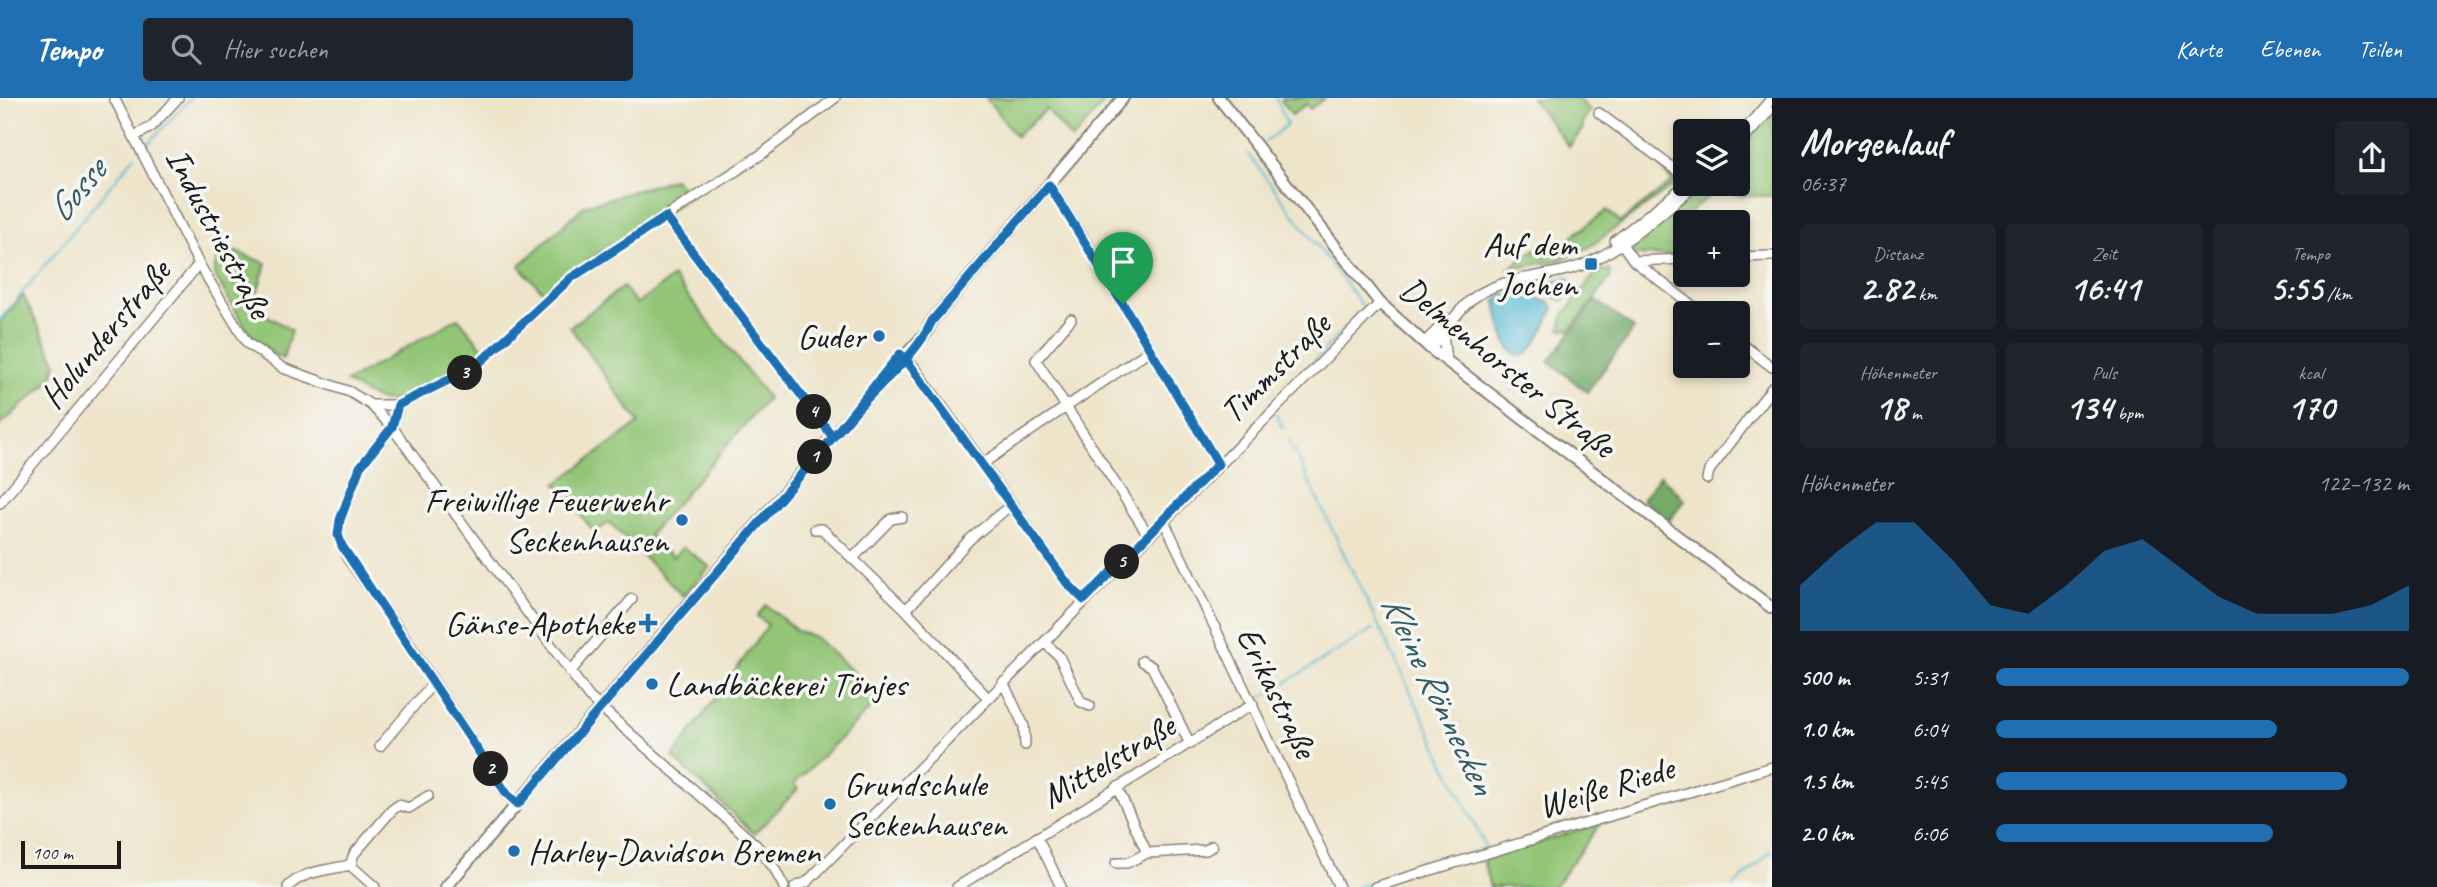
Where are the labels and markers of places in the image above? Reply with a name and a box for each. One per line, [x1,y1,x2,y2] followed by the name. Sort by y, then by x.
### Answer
[1483,222,1579,307] place label: Auf dem Jochen
[1093,232,1153,304] pin
[1583,256,1599,272] marker: Auf dem Jochen
[797,314,867,359] place label: Guder
[871,328,887,344] marker: Guder
[448,356,482,390] pin: 3
[796,394,832,430] pin: 4
[798,440,832,474] pin: 1
[425,478,671,563] place label: Freiwillige Feuerwehr Seckenhausen
[674,512,690,528] marker: Freiwillige Feuerwehr Seckenhausen
[1104,545,1140,580] pin: 5
[445,601,637,646] place label: Gänse-Apotheke
[640,615,656,631] marker: Gänse-Apotheke
[666,662,909,707] place label: Landbäckerei Tönjes
[644,676,660,692] marker: Landbäckerei Tönjes
[474,752,508,786] pin: 2
[844,762,1009,847] place label: Grundschule Seckenhausen
[822,796,838,812] marker: Grundschule Seckenhausen
[528,829,822,874] place label: Harley-Davidson Bremen
[506,843,522,859] marker: Harley-Davidson Bremen

